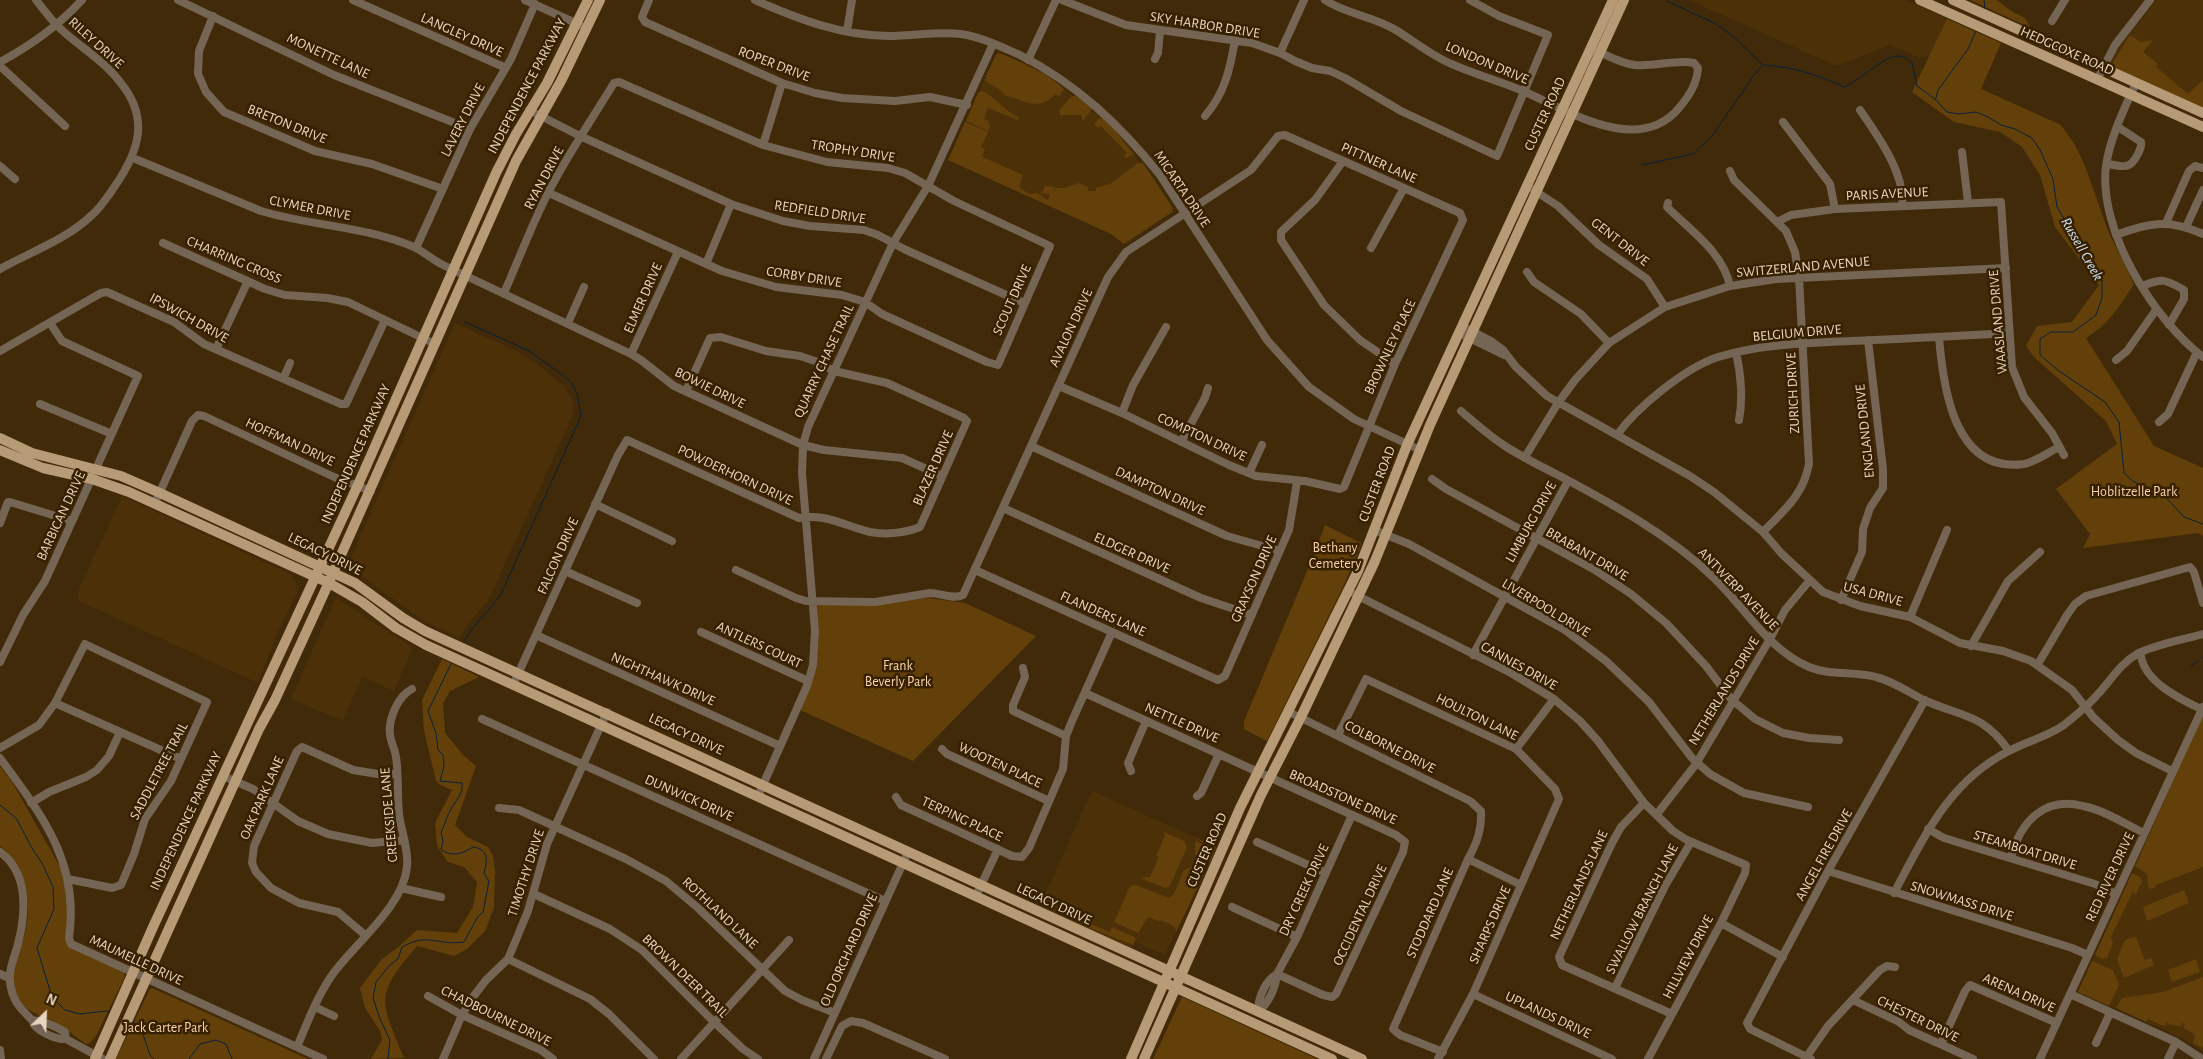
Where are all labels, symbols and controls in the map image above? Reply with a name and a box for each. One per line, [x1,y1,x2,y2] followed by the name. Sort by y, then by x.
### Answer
[1149,8,1261,42] street label: SKY HARBOR DRIVE
[418,9,506,61] street label: LANGLEY DRIVE
[65,14,127,72] street label: RILEY DRIVE
[484,15,570,157] street label: INDEPENDENCE PARKWAY
[2018,23,2116,79] street label: HEDGCOXE ROAD
[284,30,372,82] street label: MONETTE LANE
[1443,38,1531,88] street label: LONDON DRIVE
[736,43,812,85] street label: ROPER DRIVE
[1521,74,1569,154] street label: CUSTER ROAD
[437,80,489,160] street label: LAVERY DRIVE
[245,100,329,148] street label: BRETON DRIVE
[810,136,896,166] street label: TROPHY DRIVE
[1339,139,1419,187] street label: PITTNER LANE
[520,144,568,212] street label: RYAN DRIVE
[1150,148,1214,230] street label: MICARTA DRIVE
[1845,183,1929,205] street label: PARIS AVENUE
[268,192,352,224] street label: CLYMER DRIVE
[773,196,867,228] street label: REDFIELD DRIVE
[1588,214,1652,270] street label: GENT DRIVE
[2057,214,2107,284] water label: Russell Creek
[184,232,284,288] street label: CHARRING CROSS
[1736,253,1870,281] street label: SWITZERLAND AVENUE
[620,260,666,336] street label: ELMER DRIVE
[989,262,1035,338] street label: SCOUT DRIVE
[765,263,843,291] street label: CORBY DRIVE
[1985,269,2011,375] street label: WAASLAND DRIVE
[1046,286,1096,370] street label: AVALON DRIVE
[147,289,231,347] street label: IPSWICH DRIVE
[1361,297,1419,397] street label: BROWNLEY PLACE
[790,302,858,420] street label: QUARRY CHASE TRAIL
[1752,321,1842,345] street label: BELGIUM DRIVE
[1782,352,1804,434] street label: ZURICH DRIVE
[672,364,748,412] street label: BOWIE DRIVE
[318,381,394,527] street label: INDEPENDENCE PARKWAY
[1852,383,1878,479] street label: ENGLAND DRIVE
[1155,409,1249,465] street label: COMPTON DRIVE
[243,414,337,470] street label: HOFFMAN DRIVE
[909,428,957,508] street label: BLAZER DRIVE
[675,441,795,509] street label: POWDERHORN DRIVE
[1355,444,1399,524] street label: CUSTER ROAD
[1112,463,1208,519] street label: DAMPTON DRIVE
[33,469,89,563] street label: BARBICAN DRIVE
[1502,478,1560,566] street label: LIMBURG DRIVE
[2091,484,2177,500] park label: Hoblitzelle Park
[534,515,582,597] street label: FALCON DRIVE
[1543,524,1631,584] street label: BRABANT DRIVE
[285,529,365,579] street label: LEGACY DRIVE
[1091,529,1173,577] street label: ELDGER DRIVE
[1227,533,1281,625] street label: GRAYSON DRIVE
[1309,540,1361,572] park label: Bethany Cemetery
[1694,544,1782,634] street label: ANTWERP AVENUE
[1499,575,1593,641] street label: LIVERPOOL DRIVE
[1841,578,1905,610] street label: USA DRIVE
[1057,588,1149,640] street label: FLANDERS LANE
[713,618,805,672] street label: ANTLERS COURT
[1685,634,1763,748] street label: NETHERLANDS DRIVE
[1478,638,1560,694] street label: CANNES DRIVE
[608,648,718,710] street label: NIGHTHAWK DRIVE
[865,658,931,690] park label: Frank Beverly Park
[1433,690,1521,744] street label: HOULTON LANE
[1142,699,1222,747] street label: NETTLE DRIVE
[646,709,726,759] street label: LEGACY DRIVE
[1342,717,1438,777] street label: COLBORNE DRIVE
[126,719,192,823] street label: SADDLETREE TRAIL
[956,738,1044,792] street label: WOOTEN PLACE
[146,749,226,893] street label: INDEPENDENCE PARKWAY
[236,754,288,842] street label: OAK PARK LANE
[1287,766,1399,828] street label: BROADSTONE DRIVE
[376,767,402,863] street label: CREEKSIDE LANE
[642,771,736,825] street label: DUNWICK DRIVE
[919,793,1005,845] street label: TERPING PLACE
[1792,806,1856,904] street label: ANGEL FIRE DRIVE
[1183,810,1231,890] street label: CUSTER ROAD
[1971,826,2079,874] street label: STEAMBOAT DRIVE
[504,827,548,919] street label: TIMOTHY DRIVE
[1546,828,1612,942] street label: NETHERLANDS LANE
[2082,830,2138,924] street label: RED RIVER DRIVE
[1275,841,1333,939] street label: DRY CREEK DRIVE
[1602,841,1682,977] street label: SWALLOW BRANCH LANE
[1329,862,1391,968] street label: OCCIDENTAL DRIVE
[1403,865,1457,961] street label: STODDARD LANE
[679,874,761,952] street label: ROTHLAND LANE
[1909,877,2015,925] street label: SNOWMASS DRIVE
[1014,879,1094,929] street label: LEGACY DRIVE
[1465,884,1515,966] street label: SHARPS DRIVE
[817,891,881,1009] street label: OLD ORCHARD DRIVE
[1659,912,1717,1002] street label: HILLVIEW DRIVE
[87,931,185,989] street label: MAUMELLE DRIVE
[638,931,732,1021] street label: BROWN DEER TRAIL
[1980,970,2058,1016] street label: ARENA DRIVE
[438,982,554,1050] street label: CHADBOURNE DRIVE
[1503,988,1593,1042] street label: UPLANDS DRIVE
[20,989,70,1039] north arrow
[44,992,58,1009] text: N
[1874,992,1962,1046] street label: CHESTER DRIVE
[124,1020,208,1036] park label: Jack Carter Park

